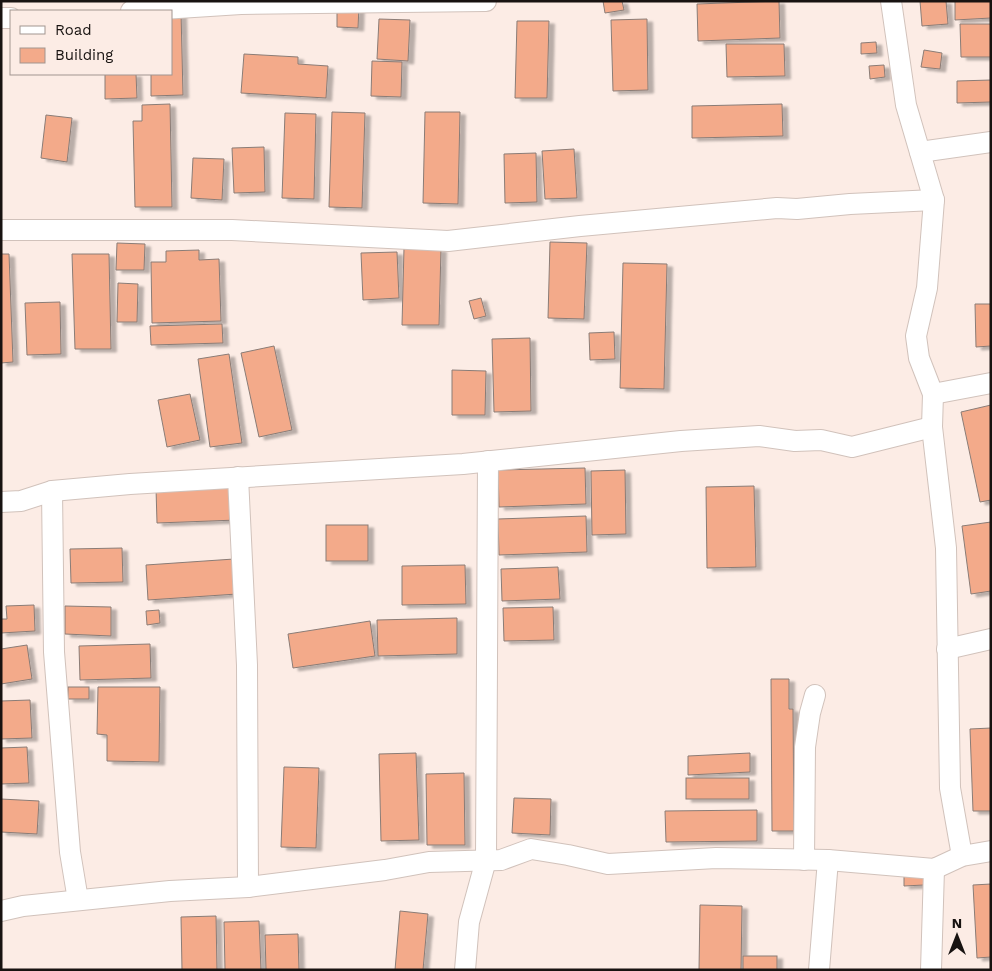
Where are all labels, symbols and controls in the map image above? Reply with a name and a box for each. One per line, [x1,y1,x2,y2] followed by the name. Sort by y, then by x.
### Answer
[10,10,172,75] legend
[55,21,92,39] text: Road
[55,46,113,64] text: Building
[932,911,982,961] north arrow
[952,915,962,931] text: N

